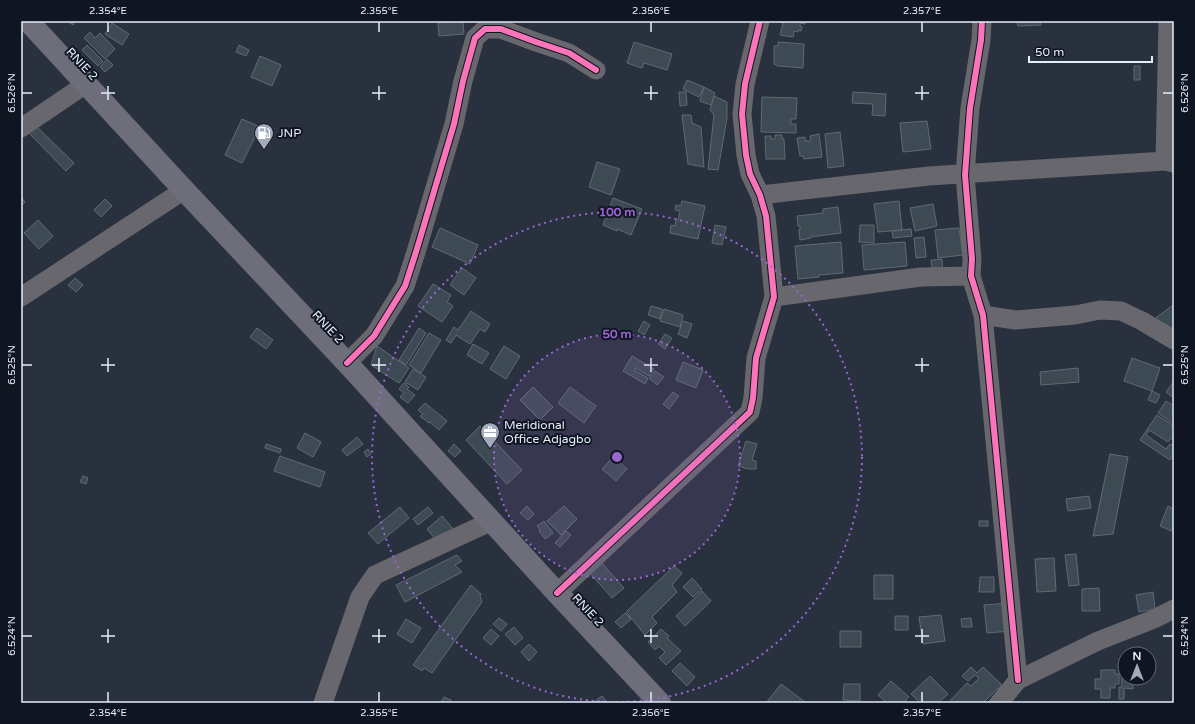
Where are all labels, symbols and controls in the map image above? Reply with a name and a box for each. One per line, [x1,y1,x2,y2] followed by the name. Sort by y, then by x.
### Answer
[89,5,127,17] text: 2.354°E
[360,5,398,17] text: 2.355°E
[632,5,670,17] text: 2.356°E
[903,5,941,17] text: 2.357°E
[1029,38,1152,64] scale bar
[63,45,101,83] street label: RNIE 2
[1035,45,1064,59] text: 50 m
[6,73,18,113] text: 6.526°N
[1179,73,1191,113] text: 6.526°N
[253,122,275,150] fuel station icon: JNP
[278,126,301,140] place label: JNP
[599,205,635,219] text: 100 m
[309,308,347,346] street label: RNIE 2
[602,327,632,341] text: 50 m
[6,345,18,385] text: 6.525°N
[1179,345,1191,385] text: 6.525°N
[504,418,591,446] place label: Meridional Office Adjagbo
[479,421,501,449] office icon: Meridional Office Adjagbo
[610,450,624,464] centre of rings
[569,591,607,629] street label: RNIE 2
[6,616,18,656] text: 6.524°N
[1179,616,1191,656] text: 6.524°N
[1117,646,1157,686] north arrow
[1133,650,1141,663] text: N
[89,707,127,719] text: 2.354°E
[360,707,398,719] text: 2.355°E
[632,707,670,719] text: 2.356°E
[903,707,941,719] text: 2.357°E

